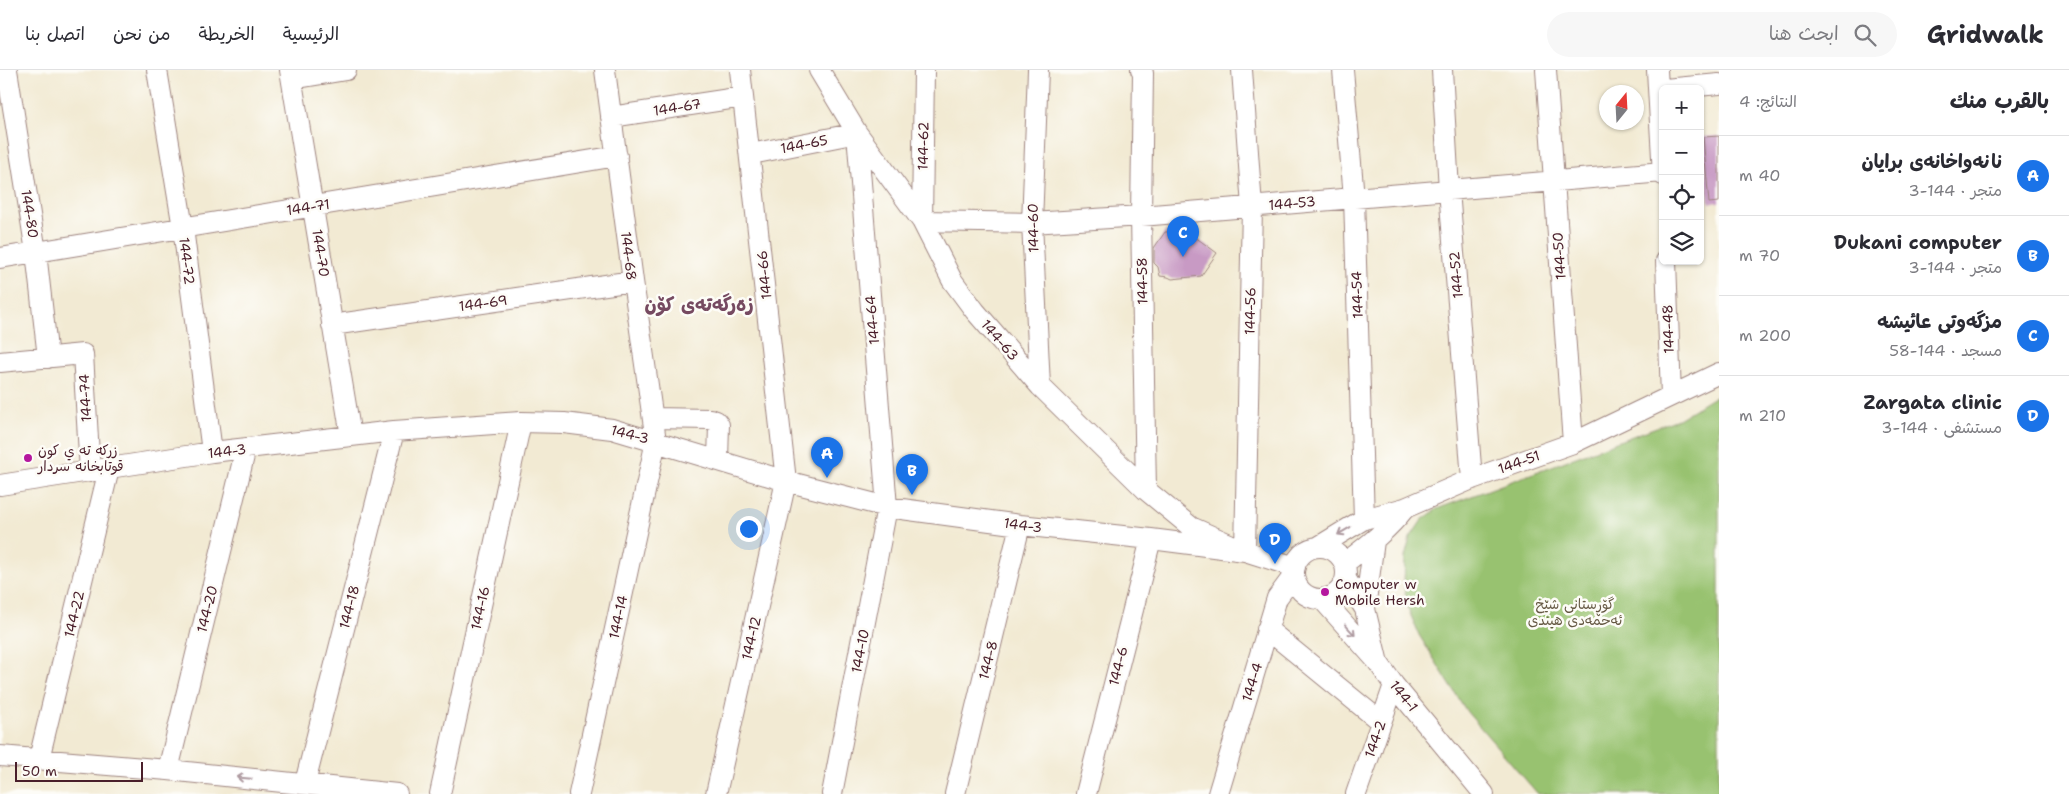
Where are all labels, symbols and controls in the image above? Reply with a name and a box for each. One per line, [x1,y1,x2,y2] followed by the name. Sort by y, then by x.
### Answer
[1547,12,1897,57] search box
[1927,19,2044,51] text: Gridwalk
[1769,21,1839,46] text: ابحث هنا
[1851,21,1879,49] icon: search
[25,22,85,46] text: اتصل بنا
[113,22,171,46] text: من نحن
[199,22,255,46] text: الخريطة
[283,22,339,46] text: الرئيسية
[1599,85,1644,130] north arrow
[1659,85,1704,265] map controls
[1659,85,1704,130] button: +
[1950,87,2049,115] text: بالقرب منك
[1739,91,1797,112] text: النتائج: 4
[652,94,702,120] street label: 144-67
[914,121,932,171] street label: 144-62
[1659,130,1704,175] button: −
[779,131,829,157] street label: 144-65
[1861,149,2002,174] text: نانەواخانەی برایان
[1739,165,1781,186] text: 40 m
[2027,165,2039,186] text: A
[1659,175,1704,220] button: locate
[1908,180,2002,201] text: متجر · 144-3
[17,188,43,240] street label: 144-80
[1268,192,1316,214] street label: 144-53
[285,195,331,219] street label: 144-71
[1024,203,1042,253] street label: 144-60
[1167,216,1199,257] pin: C
[1659,220,1704,265] button: layers
[308,228,334,278] street label: 144-70
[617,230,641,282] street label: 144-68
[1834,230,2002,255] text: Dukani computer
[1548,232,1570,280] street label: 144-50
[175,236,199,286] street label: 144-72
[1739,245,1780,266] text: 70 m
[2028,245,2038,266] text: B
[752,249,776,301] street label: 144-66
[1445,251,1467,299] street label: 144-52
[1133,257,1151,305] street label: 144-58
[1908,257,2002,278] text: متجر · 144-3
[1347,271,1367,319] street label: 144-54
[1241,287,1259,335] street label: 144-56
[458,291,508,315] street label: 144-69
[644,292,754,317] district label: زەرگەتەی کۆن
[861,294,883,345] street label: 144-64
[1658,304,1678,354] street label: 144-48
[1877,309,2002,334] text: مزگەوتی عائیشە
[977,316,1023,364] street label: 144-63
[1739,325,1791,346] text: 200 m
[2028,325,2038,346] text: C
[1889,340,2002,361] text: مسجد · 144-58
[75,373,95,422] street label: 144-74
[1863,390,2002,415] text: Zargata clinic
[1739,405,1786,426] text: 210 m
[2027,405,2039,426] text: D
[1881,417,2002,438] text: مستشفى · 144-3
[609,421,651,447] street label: 144-3
[811,437,843,478] pin: A
[207,440,247,462] street label: 144-3
[37,441,124,475] place label: زركه ته ي كون قوتابخانه سردار
[1496,446,1542,478] street label: 144-51
[22,452,34,464] marker: زركه ته ي كون قوتابخانه سردار
[896,454,928,495] pin: B
[1003,514,1043,536] street label: 144-3
[736,516,762,542] your location
[1259,523,1291,564] pin: D
[1338,527,1352,537] one-way arrow
[1335,575,1425,609] place label: Computer w Mobile Hersh
[335,583,363,631] street label: 144-18
[192,584,222,634] street label: 144-20
[467,584,493,632] street label: 144-16
[1319,586,1331,598] marker: Computer w Mobile Hersh
[60,589,88,639] street label: 144-22
[605,593,631,641] street label: 144-14
[1528,595,1622,629] park label: گۆڕستانی شێخ ئەحمەدی هیندی
[737,614,765,662] street label: 144-12
[1344,623,1355,636] one-way arrow
[847,627,873,675] street label: 144-10
[974,639,1002,681] street label: 144-8
[1104,644,1132,688] street label: 144-6
[1238,660,1267,704] street label: 144-4
[1386,677,1422,715] street label: 144-1
[1360,718,1390,760] street label: 144-2
[15,759,142,782] scale bar
[22,762,57,780] text: 50 m
[237,773,253,783] one-way arrow

